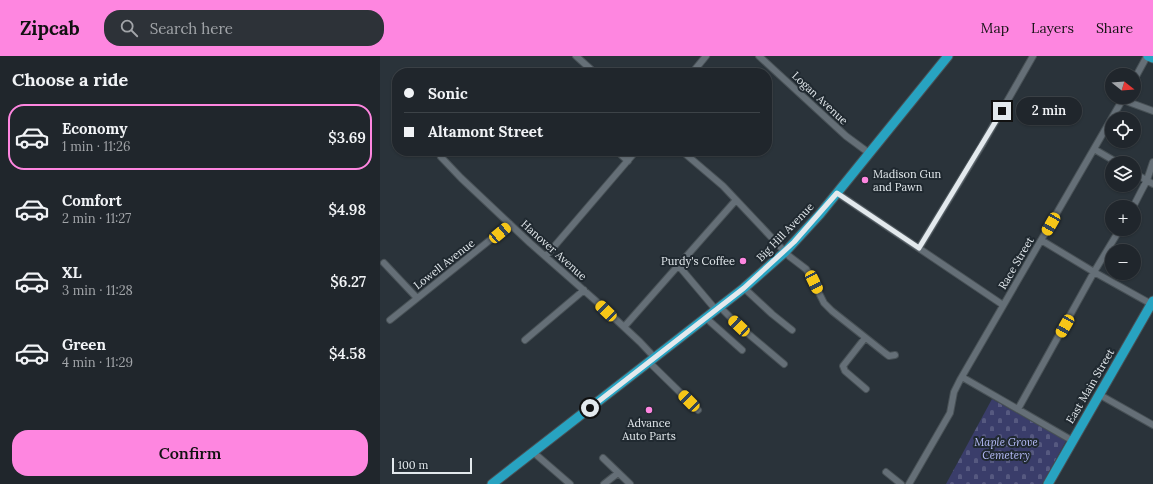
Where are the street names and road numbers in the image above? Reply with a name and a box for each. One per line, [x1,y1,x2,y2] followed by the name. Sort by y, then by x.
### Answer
[789,69,851,128] street label: Logan Avenue
[753,200,817,264] street label: Big Hill Avenue
[518,217,590,283] street label: Hanover Avenue
[995,234,1037,292] street label: Race Street
[411,236,477,292] street label: Lowell Avenue
[1063,345,1118,426] street label: East Main Street

